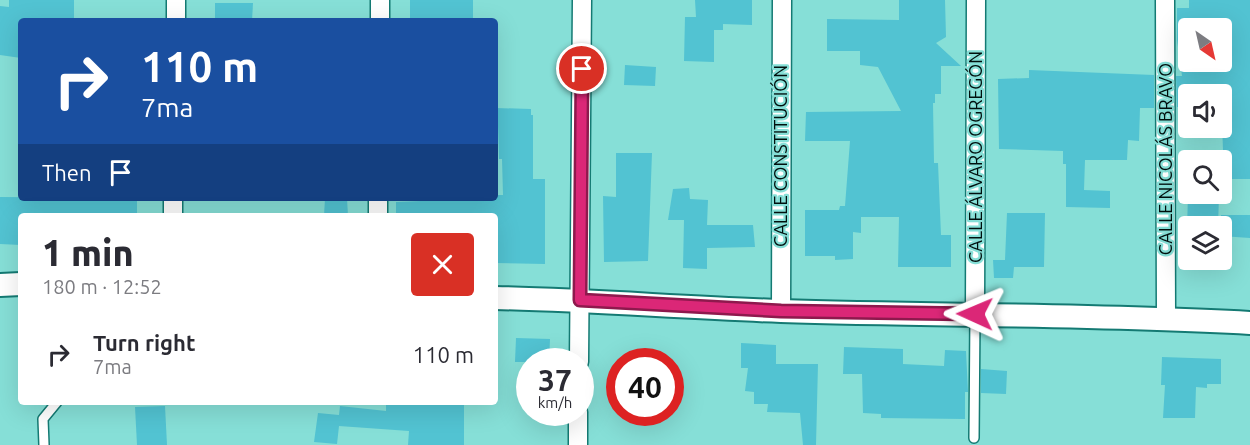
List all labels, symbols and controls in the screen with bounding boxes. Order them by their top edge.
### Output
north arrow [1178,18,1232,72]
map controls [1178,18,1232,270]
icon: right [42,42,120,120]
text: 110 m [141,43,258,90]
pin [556,43,607,94]
street label: CALLE ÁLVARO OGREGÓN [964,51,985,263]
icon: arrive [565,52,598,85]
street label: CALLE NICOLÁS BRAVO [1154,63,1175,255]
street label: CALLE CONSTITUCIÓN [769,65,790,247]
button: sound [1178,84,1232,138]
text: 7ma [141,92,193,122]
button: search [1178,150,1232,204]
icon: arrive [104,156,137,189]
text: Then [42,160,92,185]
button: layers [1178,216,1232,270]
text: 1 min [42,232,134,273]
button: close [411,233,474,296]
text: 180 m · 12:52 [42,275,162,298]
position arrow [943,282,1007,346]
text: Turn right [93,330,195,355]
icon: right [42,338,75,371]
text: 110 m [413,342,474,367]
speed limit sign: 40 [606,348,684,426]
text: 7ma [93,355,132,378]
text: 37 [538,363,572,397]
text: km/h [538,394,572,411]

